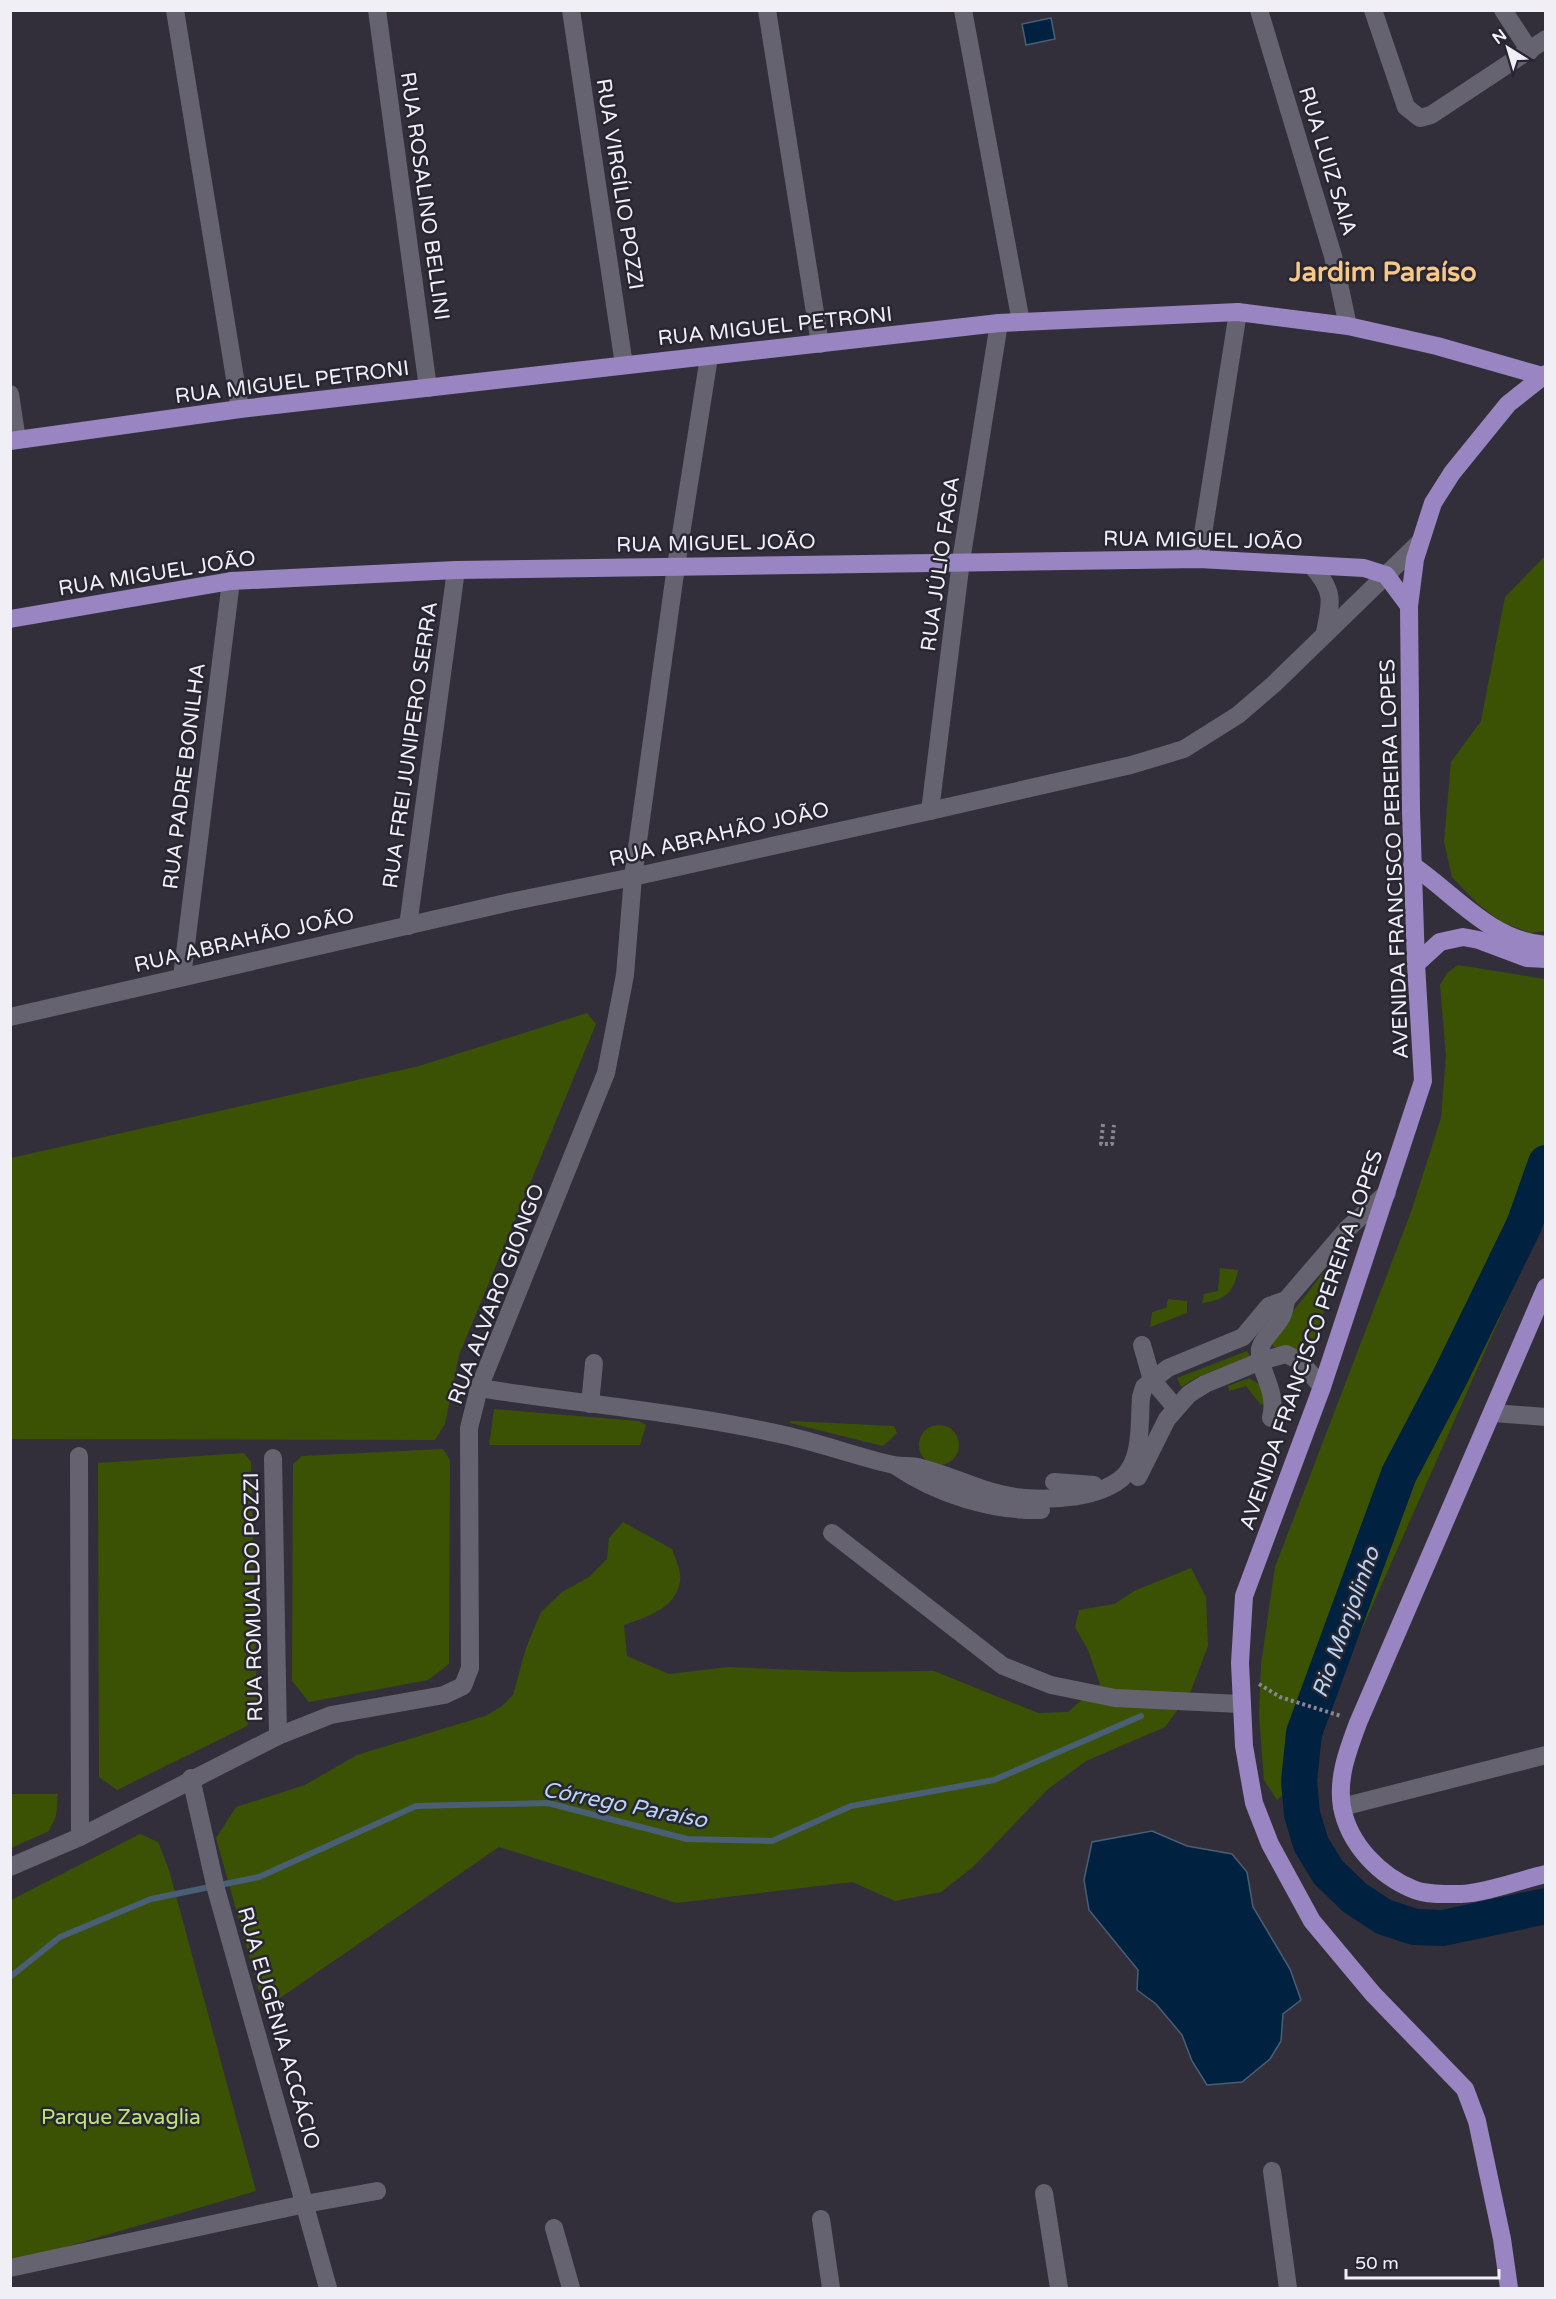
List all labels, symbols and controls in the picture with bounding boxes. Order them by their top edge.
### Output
north arrow [1478,18,1538,78]
text: N [1488,25,1511,49]
street label: RUA ROSALINO BELLINI [395,70,454,322]
street label: RUA VIRGÍLIO POZZI [590,77,649,291]
street label: RUA LUIZ SAIA [1293,84,1362,239]
district label: Jardim Paraíso [1288,256,1477,289]
street label: RUA MIGUEL PETRONI [657,302,894,351]
street label: RUA MIGUEL PETRONI [174,356,411,409]
street label: RUA JÚLIO FAGA [916,475,965,653]
street label: RUA MIGUEL JOÃO [1103,526,1303,555]
street label: RUA MIGUEL JOÃO [616,529,816,558]
street label: RUA MIGUEL JOÃO [57,546,258,601]
street label: RUA FREI JUNIPERO SERRA [378,600,443,890]
street label: AVENIDA FRANCISCO PEREIRA LOPES [1375,659,1414,1059]
street label: RUA PADRE BONILHA [158,661,211,891]
street label: RUA ABRAHÃO JOÃO [607,797,832,872]
street label: RUA ABRAHÃO JOÃO [132,903,357,978]
street label: AVENIDA FRANCISCO PEREIRA LOPES [1235,1147,1388,1533]
street label: RUA ALVARO GIONGO [443,1181,550,1408]
street label: RUA ROMUALDO POZZI [239,1472,268,1722]
water label: Rio Monjolinho [1307,1542,1386,1701]
water label: Córrego Paraíso [540,1776,711,1834]
street label: RUA EUGÊNIA ACCÁCIO [232,1904,325,2152]
park label: Parque Zavaglia [41,2105,201,2130]
scale bar [1346,2242,1499,2280]
text: 50 m [1355,2252,1399,2274]

